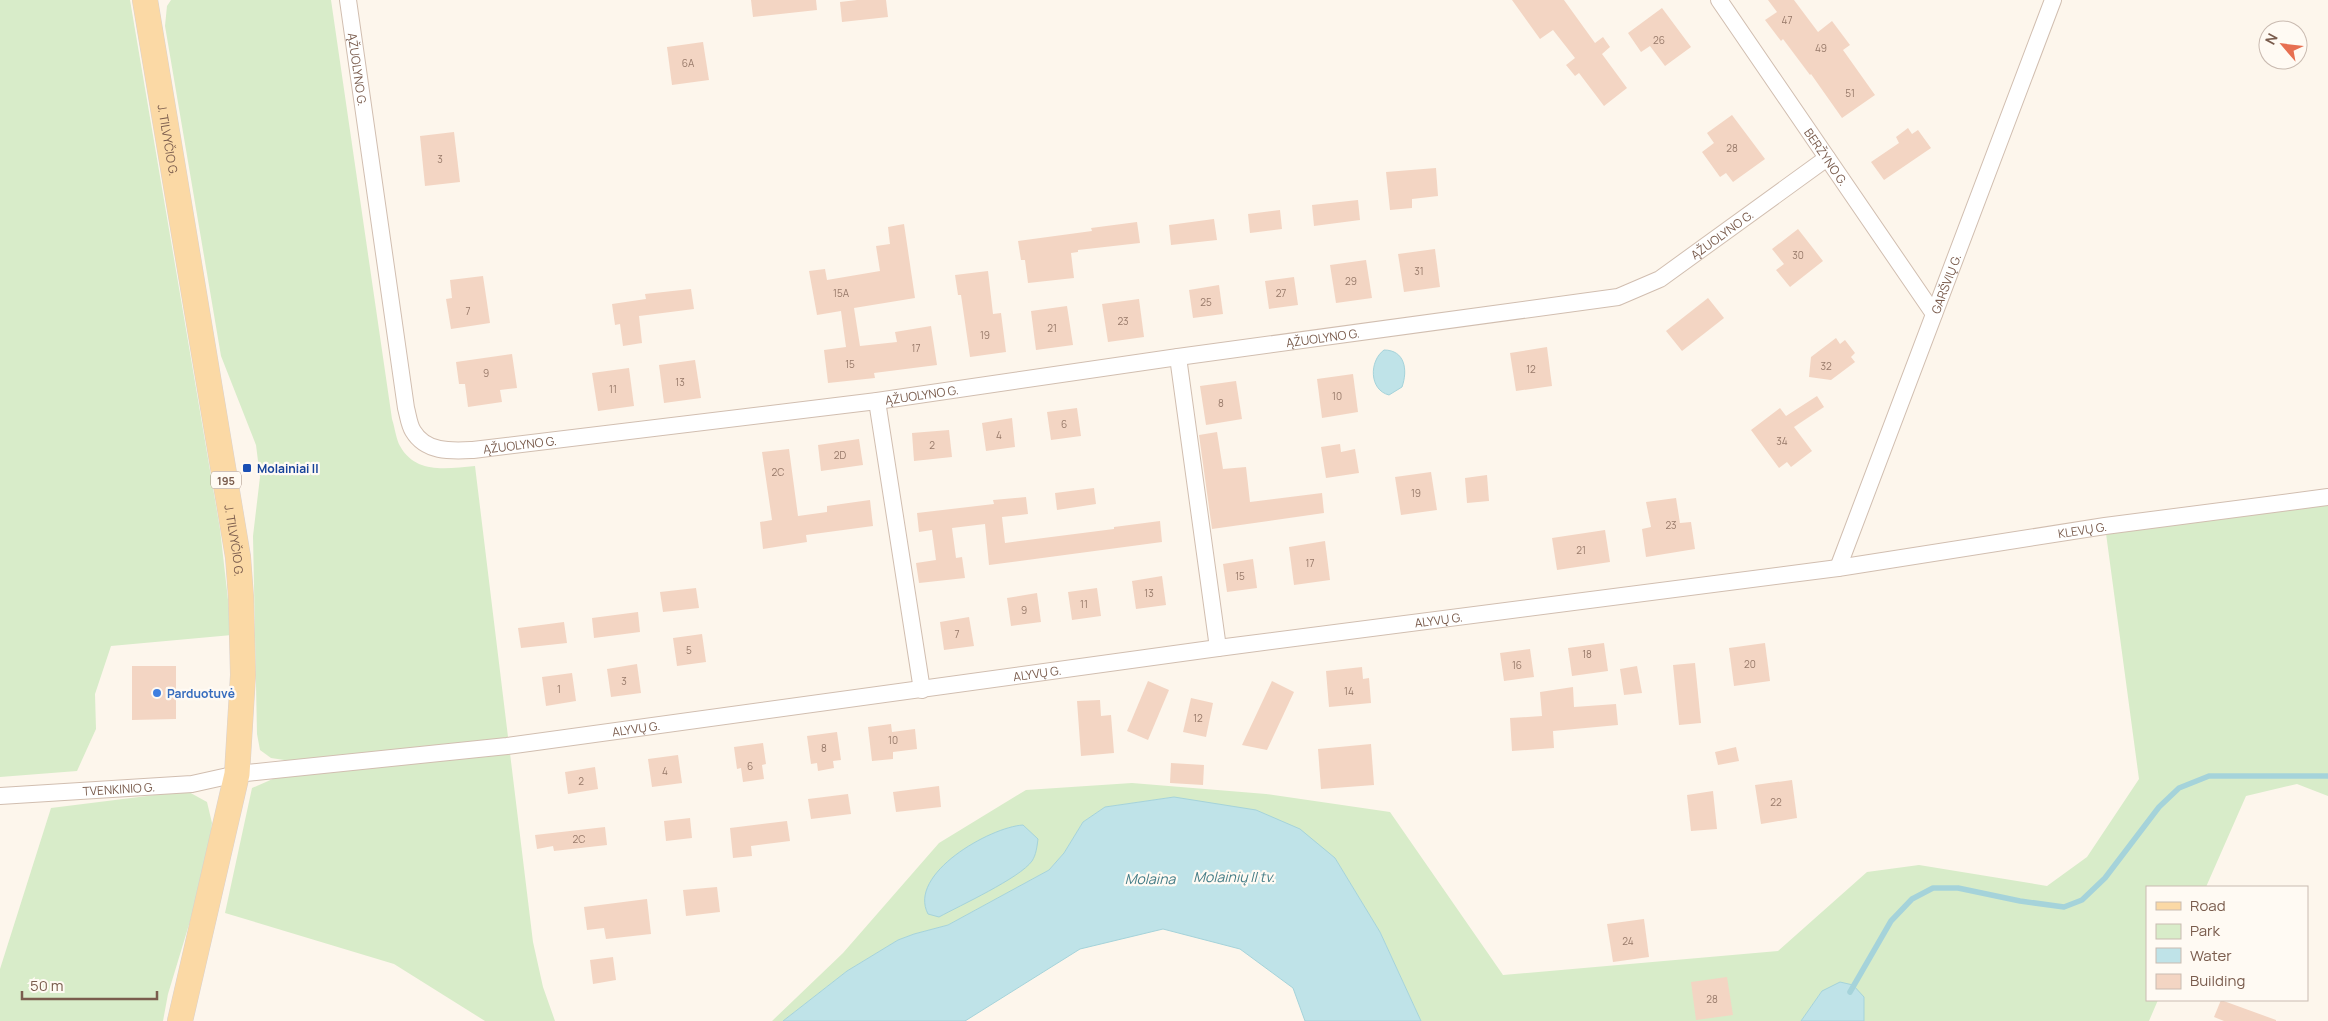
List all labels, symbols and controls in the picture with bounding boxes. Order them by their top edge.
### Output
house number: 47 [1782,13,1792,27]
north arrow [2258,20,2308,70]
text: N [2260,30,2282,48]
street label: ĄŽUOLYNO G. [344,31,371,107]
house number: 26 [1653,33,1665,47]
house number: 49 [1815,41,1827,55]
house number: 6A [682,56,695,70]
house number: 51 [1845,86,1855,100]
street label: J. TILVYČIO G. [154,103,183,177]
street label: BERŽYNO G. [1801,125,1852,189]
house number: 28 [1726,141,1738,155]
house number: 3 [437,152,443,166]
street label: ĄŽUOLYNO G. [1687,206,1757,263]
house number: 30 [1792,248,1804,262]
street label: GARŠVIŲ G. [1927,251,1965,316]
house number: 31 [1414,264,1424,278]
house number: 29 [1345,274,1357,288]
house number: 15A [833,286,850,300]
house number: 27 [1276,286,1286,300]
house number: 25 [1200,295,1212,309]
house number: 7 [465,304,471,318]
house number: 23 [1117,314,1129,328]
house number: 21 [1047,321,1057,335]
street label: ĄŽUOLYNO G. [1285,324,1360,351]
house number: 19 [980,328,990,342]
house number: 17 [912,341,920,355]
house number: 15 [845,357,855,371]
house number: 32 [1820,359,1832,373]
house number: 12 [1526,362,1536,376]
house number: 9 [483,366,489,380]
house number: 13 [675,375,685,389]
street label: ĄŽUOLYNO G. [884,381,960,408]
house number: 11 [609,382,617,396]
house number: 10 [1332,389,1342,403]
house number: 8 [1218,396,1224,410]
house number: 6 [1061,417,1067,431]
house number: 4 [996,428,1002,442]
street label: ĄŽUOLYNO G. [482,431,558,457]
house number: 34 [1776,434,1788,448]
house number: 2 [929,438,935,452]
house number: 2D [834,448,846,462]
place label: Molainiai II [257,460,319,477]
marker: Molainiai II [241,462,253,474]
house number: 2C [772,465,784,479]
road number: 195 [211,472,241,488]
house number: 19 [1411,486,1421,500]
street label: J. TILVYČIO G. [221,503,248,577]
street label: KLEVŲ G. [2057,517,2108,542]
house number: 23 [1665,518,1677,532]
house number: 21 [1576,543,1586,557]
house number: 17 [1306,556,1314,570]
house number: 15 [1235,569,1245,583]
house number: 13 [1144,586,1154,600]
house number: 11 [1080,597,1088,611]
house number: 9 [1021,603,1027,617]
street label: ALYVŲ G. [1414,608,1464,631]
house number: 7 [954,627,960,641]
house number: 5 [686,643,692,657]
house number: 18 [1582,647,1592,661]
house number: 20 [1744,657,1756,671]
house number: 16 [1512,658,1522,672]
street label: ALYVŲ G. [1012,661,1062,685]
house number: 3 [621,674,627,688]
house number: 1 [557,682,561,696]
house number: 14 [1344,684,1354,698]
place label: Parduotuvė [167,685,235,702]
marker: Parduotuvė [151,687,163,699]
house number: 12 [1193,711,1203,725]
street label: ALYVŲ G. [611,717,661,740]
house number: 10 [888,733,898,747]
house number: 8 [821,741,827,755]
house number: 6 [747,759,753,773]
house number: 4 [662,764,668,778]
house number: 2 [578,774,584,788]
street label: TVENKINIO G. [82,778,155,799]
house number: 22 [1770,795,1782,809]
house number: 2C [573,832,585,846]
water label: Molainių II tv. [1193,867,1275,886]
water label: Molaina [1125,869,1176,888]
legend [2146,886,2308,1001]
text: Road [2190,895,2226,916]
text: Park [2190,920,2220,941]
house number: 24 [1622,934,1634,948]
text: Water [2190,945,2232,966]
scale bar [22,968,158,1000]
text: Building [2190,970,2245,991]
text: 50 m [30,975,64,996]
house number: 28 [1706,992,1718,1006]

